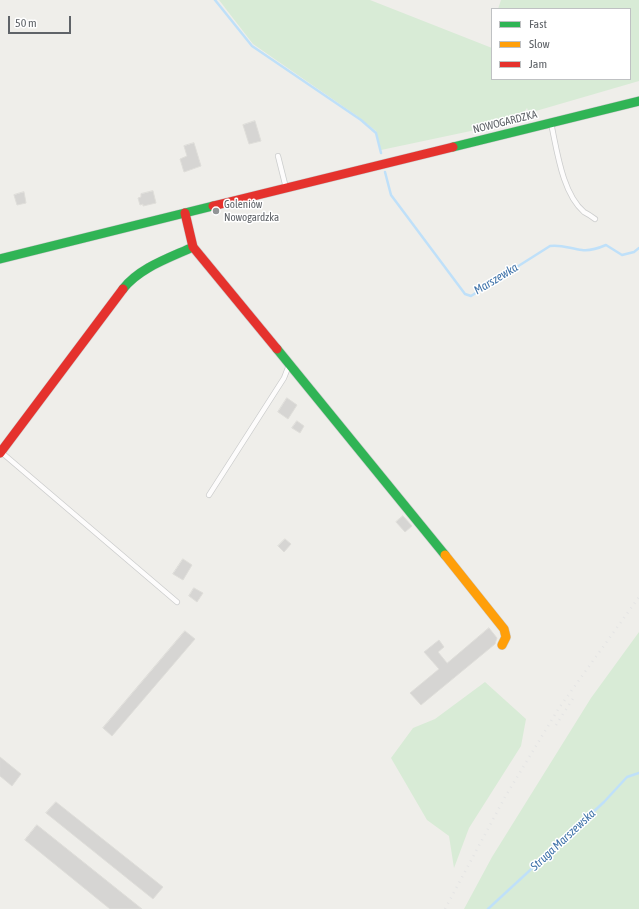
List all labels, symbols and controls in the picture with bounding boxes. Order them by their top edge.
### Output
scale bar [10,8,73,34]
legend [491,8,631,80]
text: 50 m [15,16,37,30]
text: Fast [529,17,547,31]
text: Slow [529,37,550,51]
text: Jam [529,57,547,71]
street label: NOWOGARDZKA [472,108,538,136]
place label: Goleniów Nowogardzka [224,198,279,224]
marker: Goleniów Nowogardzka [211,206,221,216]
water label: Marszewka [471,260,521,298]
water label: Struga Marszewska [528,806,598,874]

